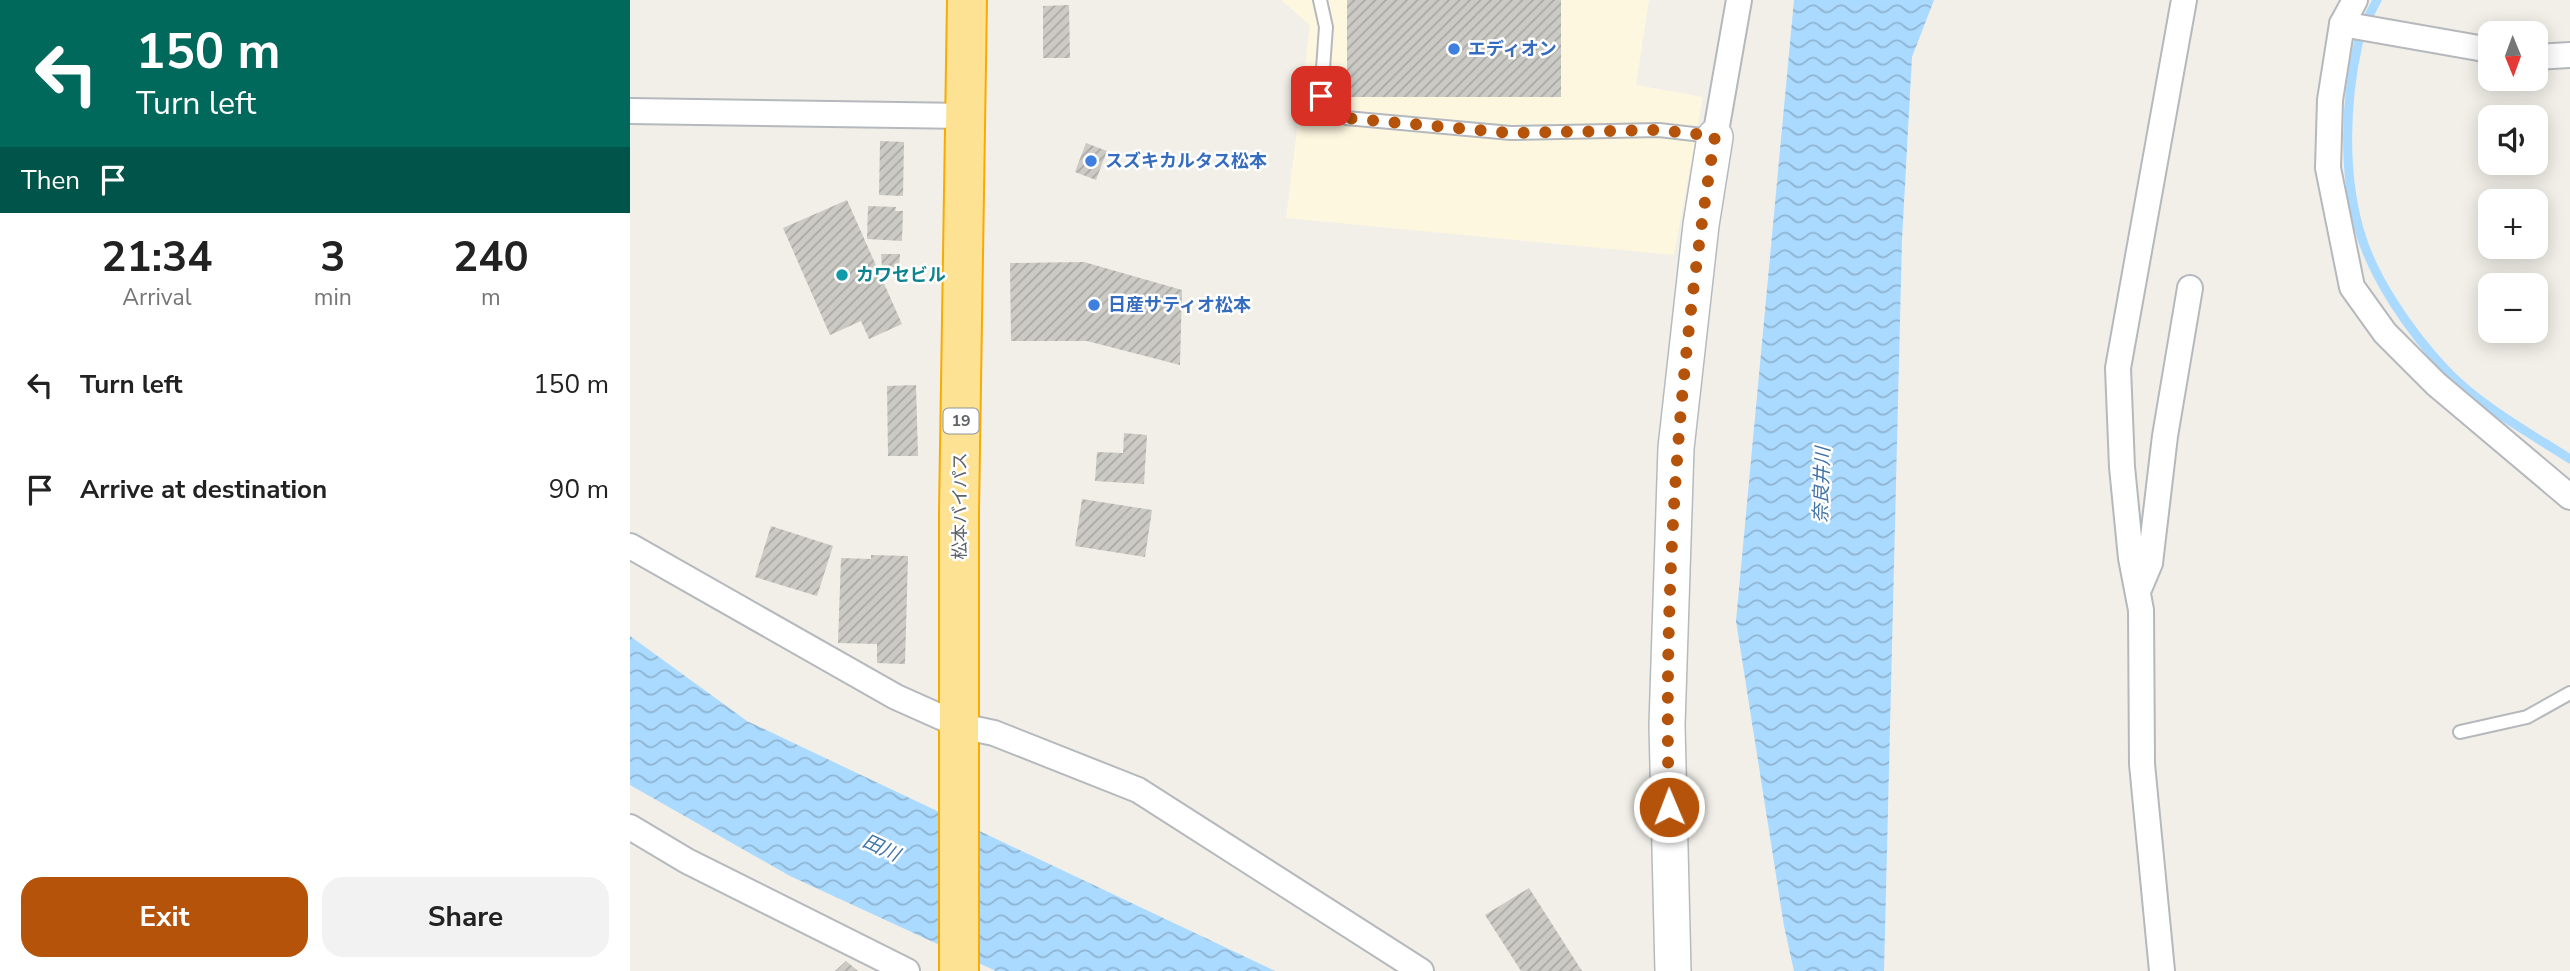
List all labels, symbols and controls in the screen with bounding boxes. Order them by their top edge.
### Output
text: 150 m [136,18,280,85]
north arrow [2478,21,2548,91]
map controls [2478,21,2548,343]
icon: left [21,28,112,119]
place label: エディオン [1468,37,1557,61]
marker: エディオン [1446,41,1462,57]
pin [1291,66,1351,126]
icon: arrive [1302,77,1340,115]
text: Turn left [136,82,256,125]
button: sound [2478,105,2548,175]
place label: スズキカルタス松本 [1105,149,1267,173]
marker: スズキカルタス松本 [1083,153,1099,169]
icon: arrive [94,161,132,199]
text: Then [21,163,80,198]
button: + [2478,189,2548,259]
text: 21:34 [101,229,212,286]
text: 3 [320,229,345,286]
text: 240 [453,229,529,286]
place label: カワセビル [856,263,946,287]
marker: カワセビル [834,267,850,283]
button: − [2478,273,2548,343]
text: Arrival [122,282,191,313]
text: min [314,282,352,313]
text: m [481,282,501,313]
place label: 日産サティオ松本 [1108,293,1251,317]
marker: 日産サティオ松本 [1086,297,1102,313]
icon: left [21,366,59,404]
text: Turn left [80,367,183,402]
text: 150 m [533,367,609,402]
road number: 19 [944,408,978,434]
water label: 奈良井川 [1808,445,1836,523]
street label: 松本バイパス [948,452,972,560]
icon: arrive [21,471,59,509]
text: Arrive at destination [80,472,327,507]
text: 90 m [549,472,609,507]
position arrow [1632,770,1706,844]
water label: 田川 [858,828,906,869]
button: Exit [21,877,308,957]
button: Share [322,877,609,957]

